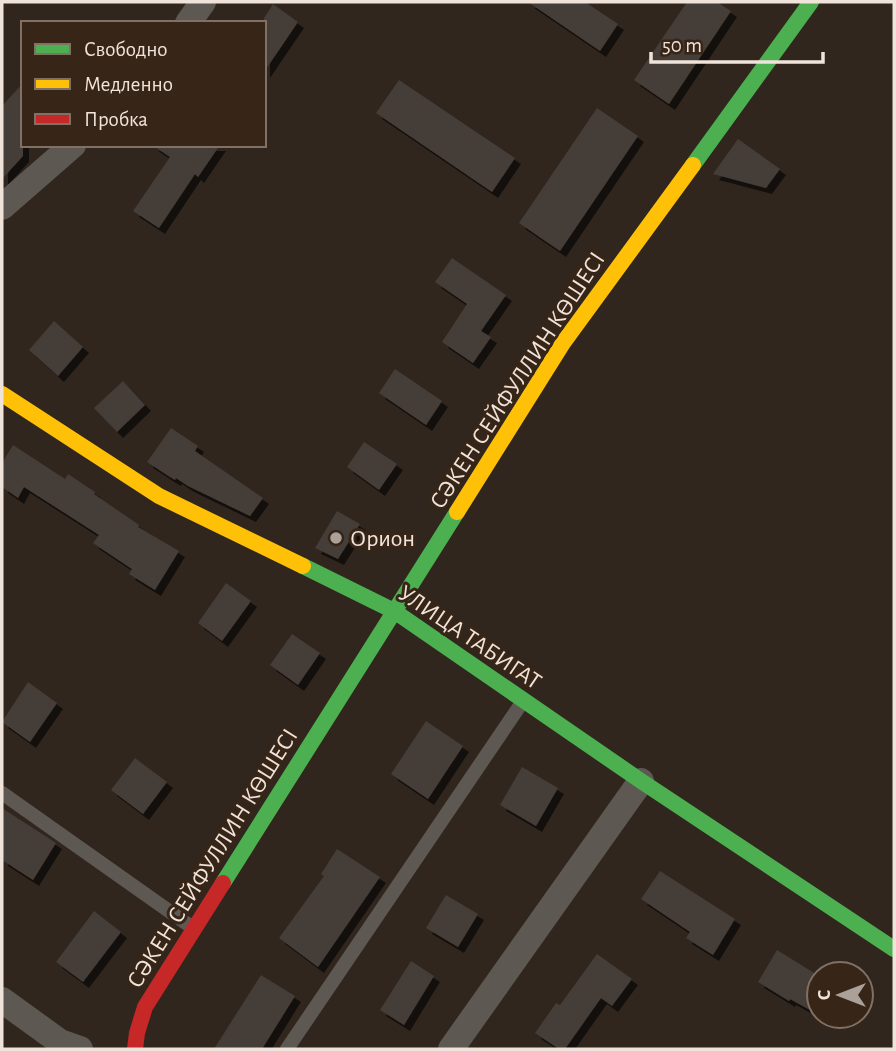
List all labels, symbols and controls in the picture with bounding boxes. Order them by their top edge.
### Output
legend [21,21,266,147]
scale bar [651,21,822,65]
text: 50 m [662,35,702,56]
text: Свободно [84,39,168,60]
text: Медленно [84,74,173,95]
text: Пробка [84,109,148,130]
street label: СӘКЕН СЕЙФУЛЛИН КӨШЕСІ [426,248,610,513]
place label: Орион [350,527,415,551]
marker: Орион [328,530,344,546]
street label: УЛИЦА ТАБИГАТ [394,581,546,695]
street label: СӘКЕН СЕЙФУЛЛИН КӨШЕСІ [123,725,303,992]
north arrow [805,960,875,1030]
text: С [815,990,834,1000]

